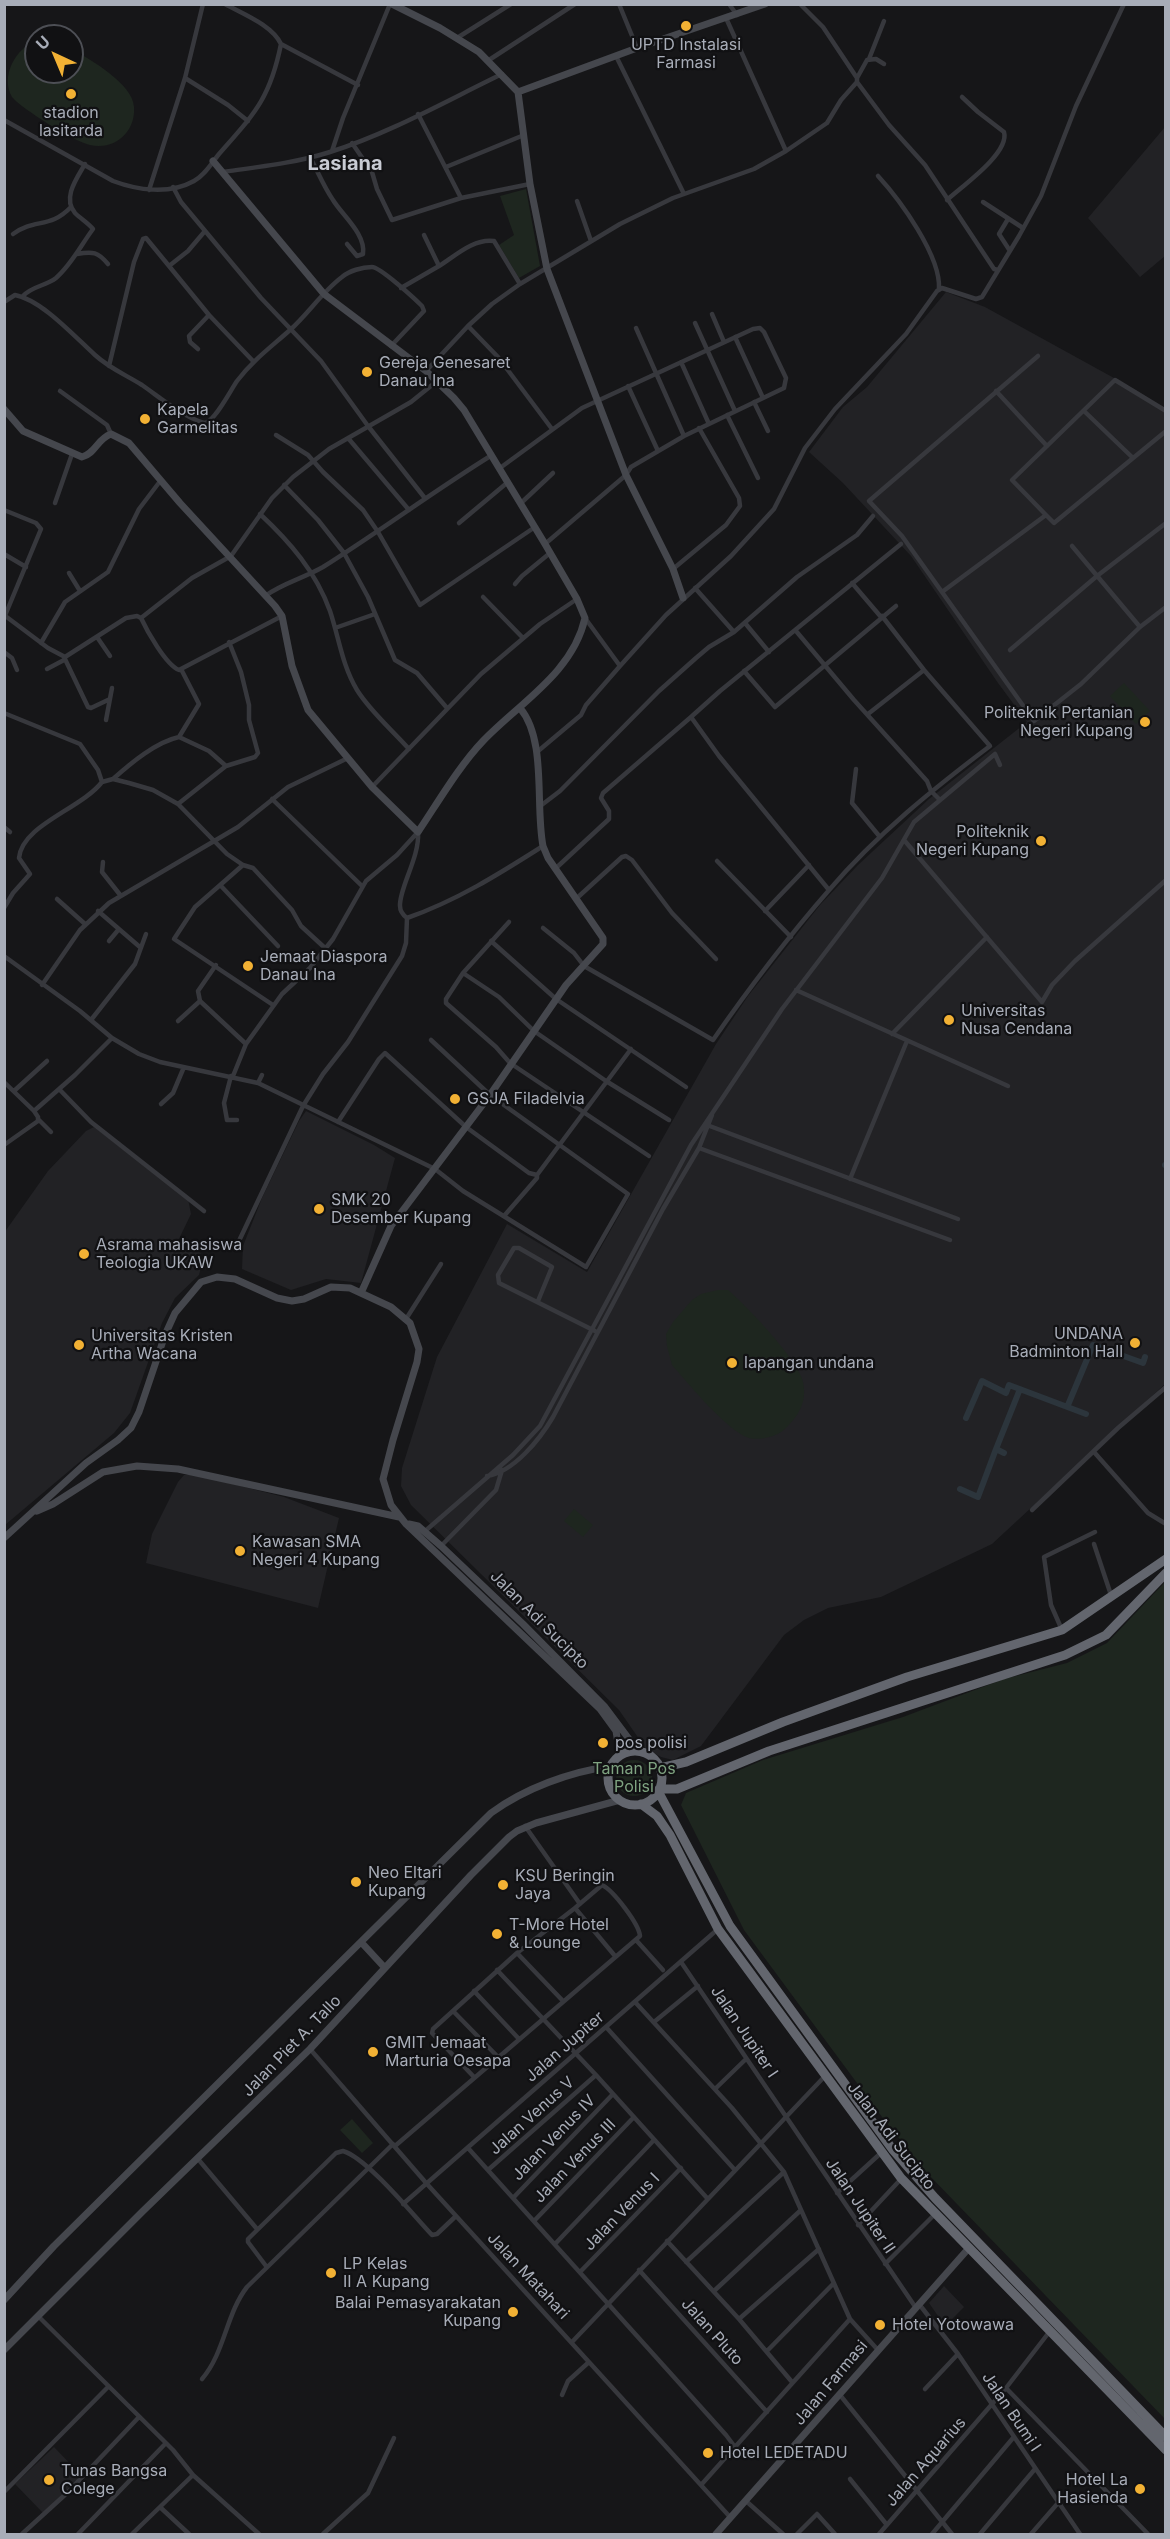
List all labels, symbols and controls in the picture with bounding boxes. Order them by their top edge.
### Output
marker: UPTD Instalasi Farmasi [679,19,693,33]
north arrow [24,24,84,84]
text: U [32,31,54,54]
place label: UPTD Instalasi Farmasi [631,35,741,73]
marker: stadion lasitarda [64,87,78,101]
place label: stadion lasitarda [39,103,103,141]
district label: Lasiana [307,152,383,176]
place label: Gereja Genesaret Danau Ina [379,353,511,391]
marker: Gereja Genesaret Danau Ina [360,365,374,379]
place label: Kapela Garmelitas [157,400,238,438]
marker: Kapela Garmelitas [138,412,152,426]
place label: Politeknik Pertanian Negeri Kupang [984,703,1133,741]
marker: Politeknik Pertanian Negeri Kupang [1138,715,1152,729]
place label: Politeknik Negeri Kupang [916,822,1029,860]
marker: Politeknik Negeri Kupang [1034,834,1048,848]
place label: Jemaat Diaspora Danau Ina [260,947,387,985]
marker: Jemaat Diaspora Danau Ina [241,959,255,973]
place label: Universitas Nusa Cendana [961,1001,1072,1039]
marker: Universitas Nusa Cendana [942,1013,956,1027]
place label: GSJA Filadelvia [467,1089,585,1109]
marker: GSJA Filadelvia [448,1092,462,1106]
place label: SMK 20 Desember Kupang [331,1190,471,1228]
marker: SMK 20 Desember Kupang [312,1202,326,1216]
place label: Asrama mahasiswa Teologia UKAW [96,1235,242,1273]
marker: Asrama mahasiswa Teologia UKAW [77,1247,91,1261]
place label: UNDANA Badminton Hall [1009,1324,1123,1362]
place label: Universitas Kristen Artha Wacana [91,1326,233,1364]
marker: UNDANA Badminton Hall [1128,1336,1142,1350]
marker: Universitas Kristen Artha Wacana [72,1338,86,1352]
place label: lapangan undana [744,1353,874,1373]
marker: lapangan undana [725,1356,739,1370]
place label: Kawasan SMA Negeri 4 Kupang [252,1532,380,1570]
marker: Kawasan SMA Negeri 4 Kupang [233,1544,247,1558]
street label: Jalan Adi Sucipto [486,1567,592,1673]
place label: pos polisi [615,1733,687,1753]
marker: pos polisi [596,1736,610,1750]
park label: Taman Pos Polisi [592,1759,676,1797]
place label: Neo Eltari Kupang [368,1863,442,1901]
place label: KSU Beringin Jaya [515,1866,615,1904]
marker: Neo Eltari Kupang [349,1875,363,1889]
marker: KSU Beringin Jaya [496,1878,510,1892]
place label: T-More Hotel & Lounge [509,1915,609,1953]
marker: T-More Hotel & Lounge [490,1927,504,1941]
street label: Jalan Jupiter I [706,1983,782,2081]
street label: Jalan Piet A. Tallo [239,1991,345,2101]
street label: Jalan Jupiter [522,2008,608,2086]
place label: GMIT Jemaat Marturia Oesapa [385,2033,511,2071]
marker: GMIT Jemaat Marturia Oesapa [366,2045,380,2059]
street label: Jalan Venus V [486,2073,578,2159]
street label: Jalan Adi Sucipto [843,2078,939,2194]
street label: Jalan Venus IV [508,2091,600,2185]
street label: Jalan Venus III [530,2115,620,2207]
street label: Jalan Jupiter II [821,2155,899,2257]
street label: Jalan Venus I [580,2169,664,2255]
street label: Jalan Matahari [483,2229,573,2323]
place label: LP Kelas II A Kupang [343,2254,430,2292]
marker: LP Kelas II A Kupang [324,2266,338,2280]
place label: Balai Pemasyarakatan Kupang [335,2293,501,2331]
street label: Jalan Pluto [677,2295,747,2369]
marker: Balai Pemasyarakatan Kupang [506,2305,520,2319]
place label: Hotel Yotowawa [892,2315,1014,2335]
marker: Hotel Yotowawa [873,2318,887,2332]
street label: Jalan Farmasi [790,2337,872,2429]
street label: Jalan Bumi I [977,2369,1045,2455]
street label: Jalan Aquarius [882,2413,970,2511]
place label: Hotel LEDETADU [720,2443,848,2463]
marker: Hotel LEDETADU [701,2446,715,2460]
place label: Tunas Bangsa Colege [61,2461,167,2499]
place label: Hotel La Hasienda [1057,2470,1128,2508]
marker: Tunas Bangsa Colege [42,2473,56,2487]
marker: Hotel La Hasienda [1133,2482,1147,2496]

